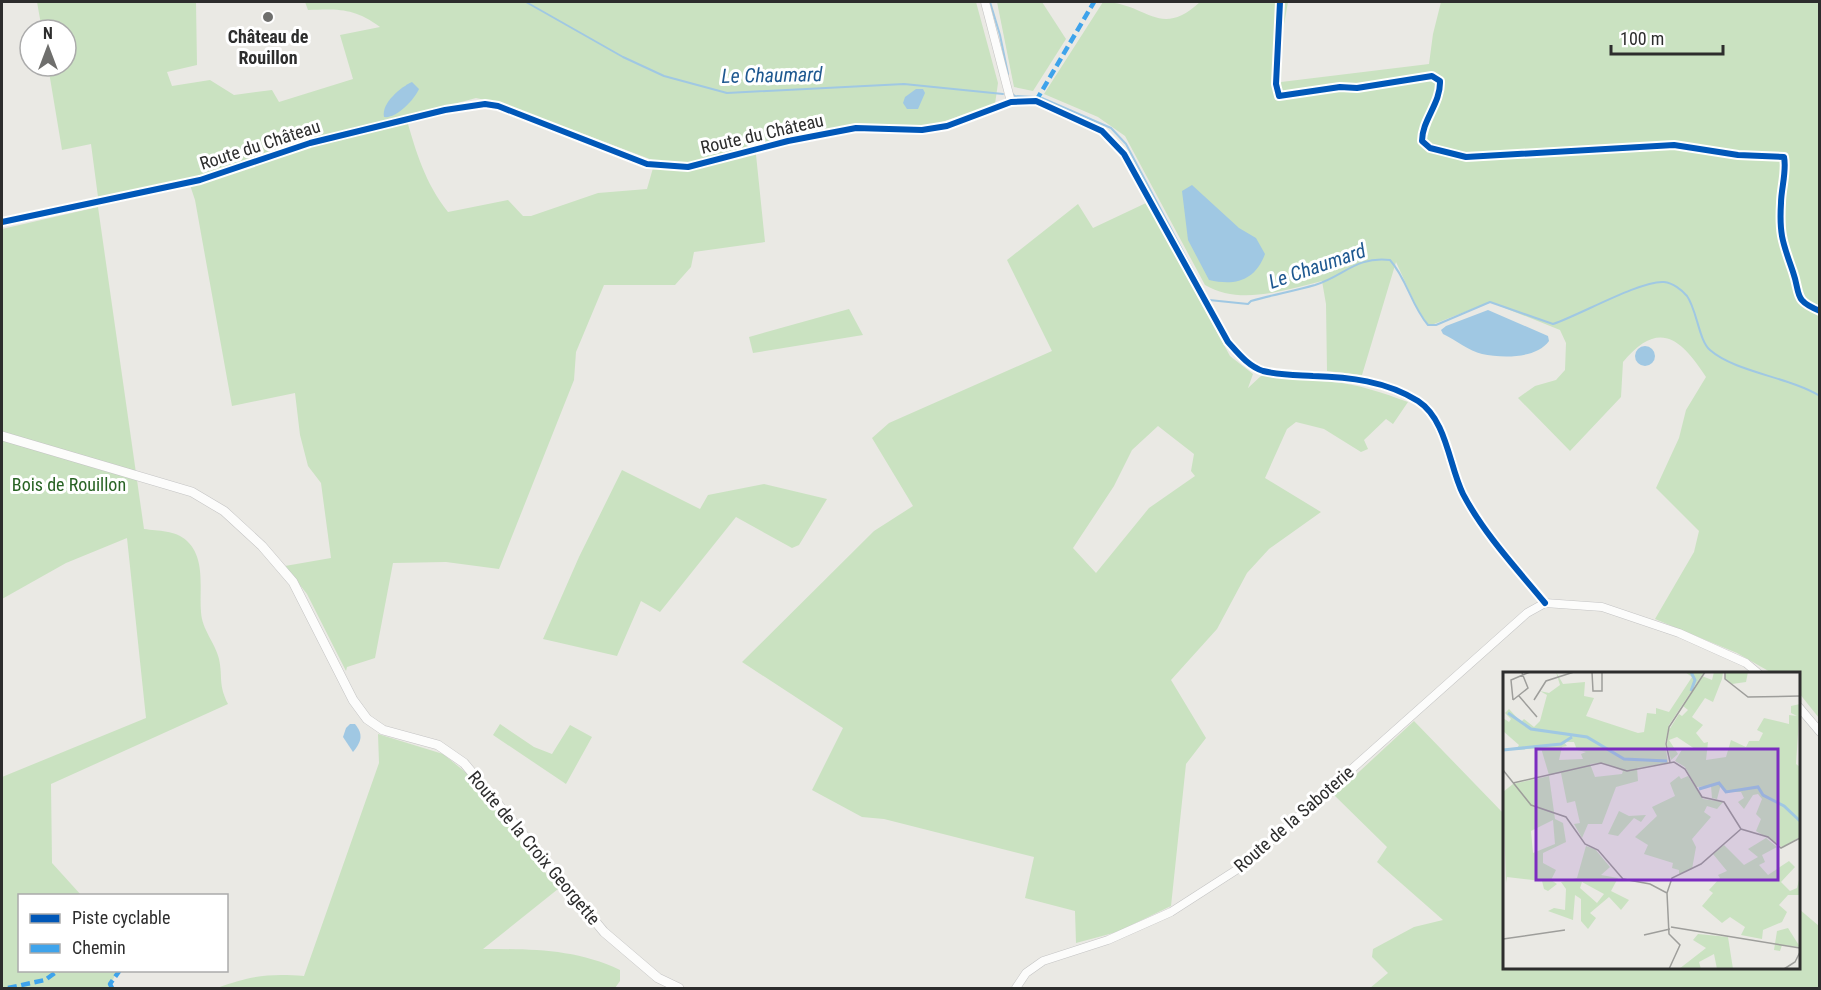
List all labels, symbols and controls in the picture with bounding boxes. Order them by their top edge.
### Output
marker: Château de Rouillon [261,10,275,24]
north arrow [18,18,78,78]
scale bar [1611,18,1724,56]
text: N [43,24,53,43]
place label: Château de Rouillon [228,26,309,68]
text: 100 m [1620,28,1664,49]
water label: Le Chaumard [721,62,823,88]
street label: Route du Château [698,109,825,158]
street label: Route du Château [197,115,323,174]
water label: Le Chaumard [1265,238,1369,294]
park label: Bois de Rouillon [12,474,126,495]
inset map [1503,672,1800,969]
street label: Route de la Saboterie [1230,761,1358,876]
street label: Route de la Croix Georgette [464,767,605,929]
legend [18,894,228,972]
text: Piste cyclable [72,907,170,928]
text: Chemin [72,937,126,958]

